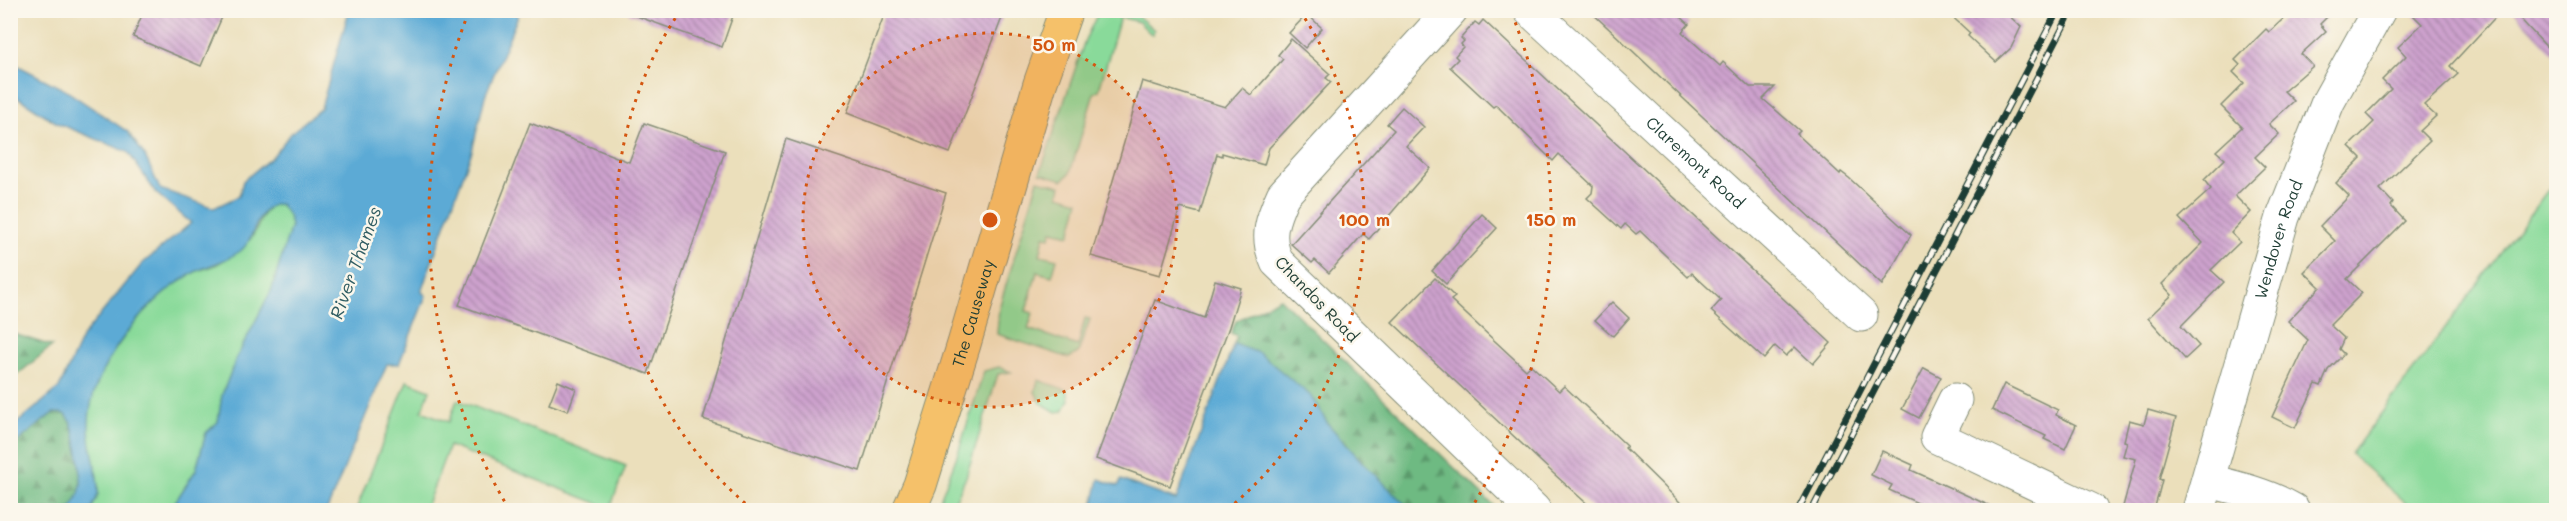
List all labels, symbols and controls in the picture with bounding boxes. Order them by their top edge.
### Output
text: 50 m [1033,32,1075,56]
street label: Claremont Road [1642,111,1749,213]
street label: Wendover Road [2249,177,2307,301]
water label: River Thames [324,203,387,322]
text: 100 m [1338,207,1390,231]
text: 150 m [1526,207,1576,231]
centre of rings [980,210,1000,230]
street label: Chandos Road [1271,251,1364,346]
street label: The Causeway [946,257,998,370]

